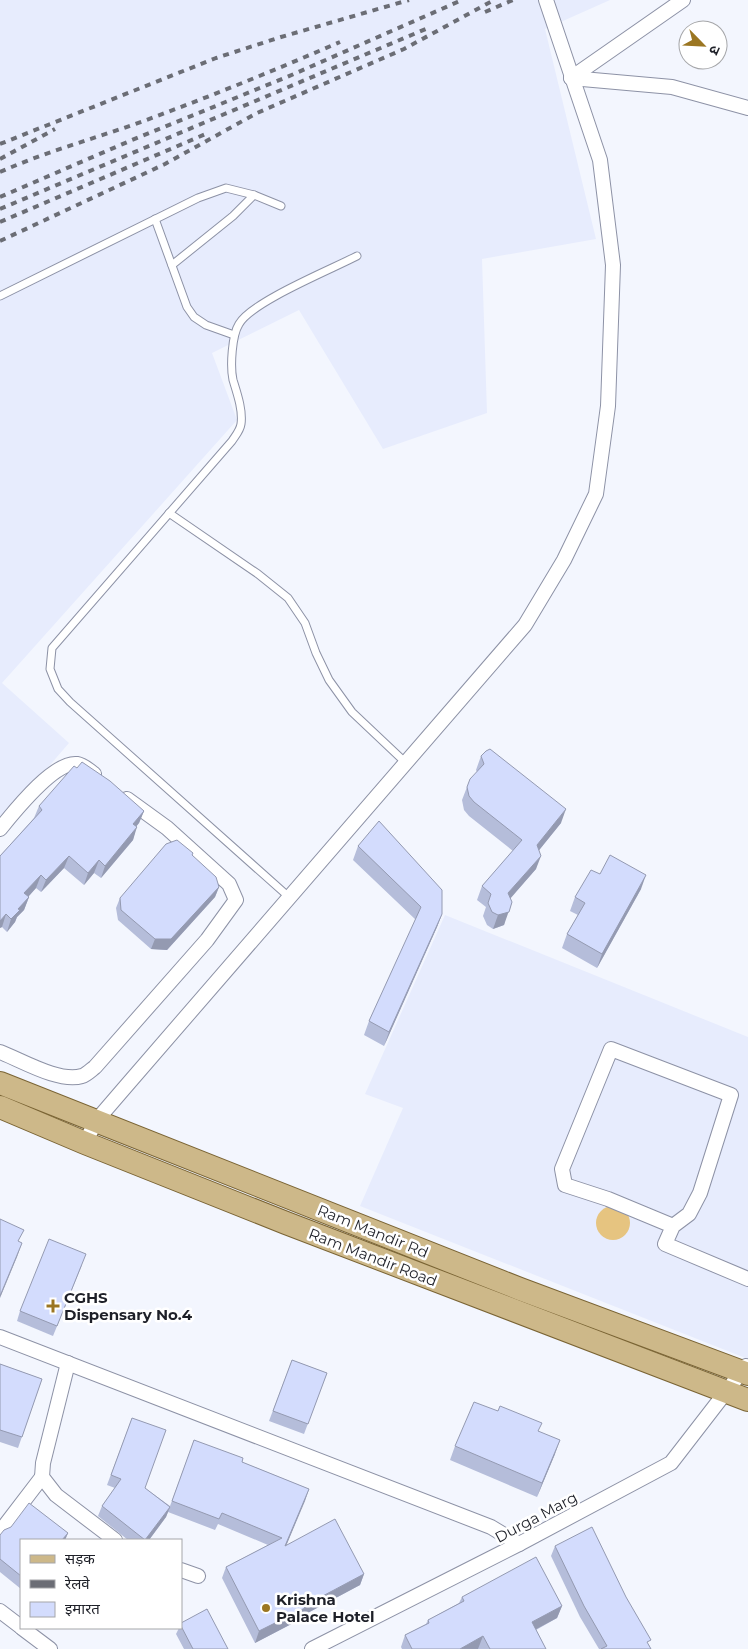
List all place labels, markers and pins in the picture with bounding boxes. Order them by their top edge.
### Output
place label: CGHS Dispensary No.4 [64,1288,193,1324]
marker: CGHS Dispensary No.4 [46,1299,60,1313]
place label: Krishna Palace Hotel [276,1590,375,1626]
marker: Krishna Palace Hotel [260,1602,272,1614]

